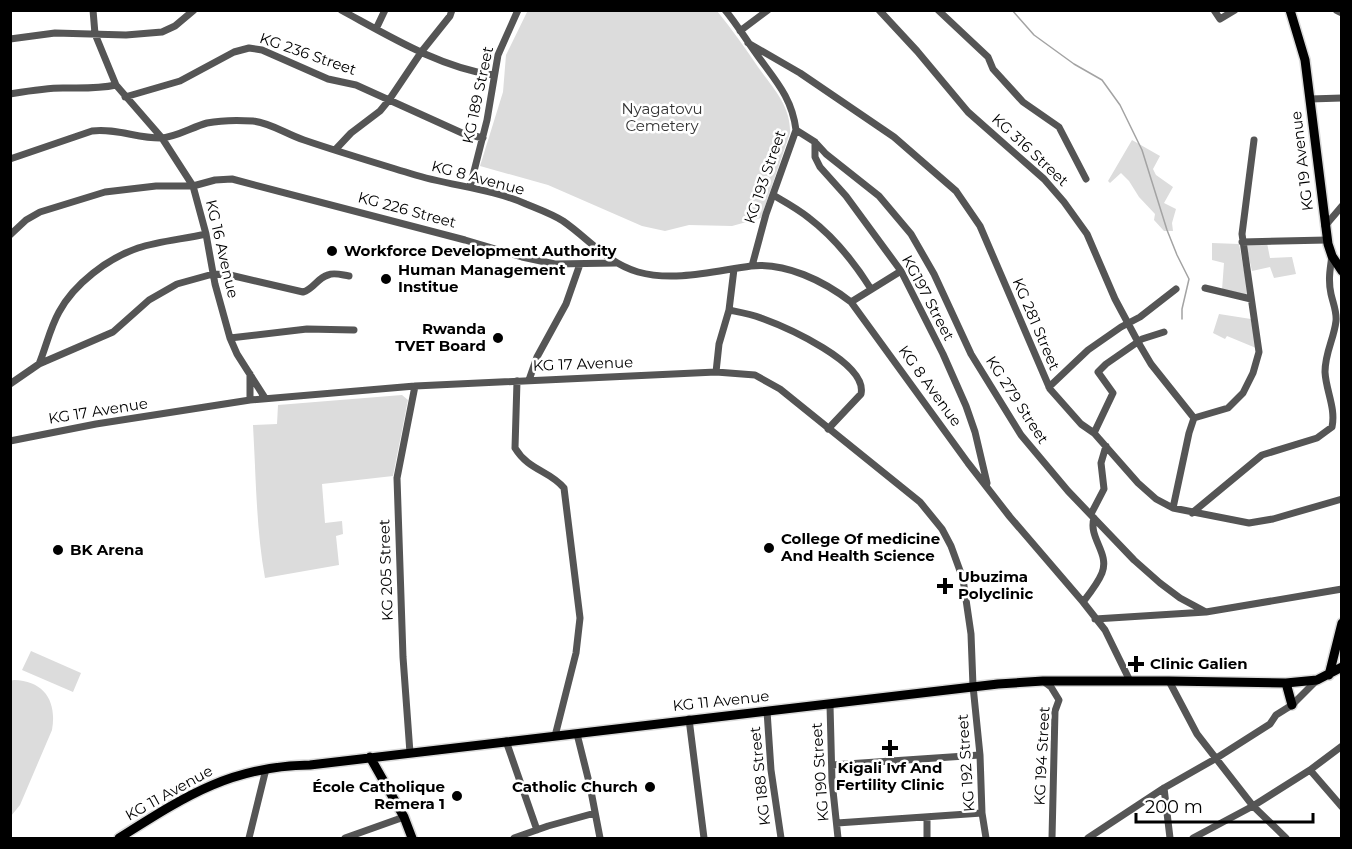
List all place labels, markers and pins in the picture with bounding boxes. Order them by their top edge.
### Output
place label: Workforce Development Authority [344,241,618,260]
marker: Workforce Development Authority [325,244,339,258]
place label: Human Management Institue [398,260,566,296]
marker: Human Management Institue [379,272,393,286]
place label: Rwanda TVET Board [395,319,486,355]
marker: Rwanda TVET Board [491,331,505,345]
place label: College Of medicine And Health Science [780,529,940,565]
place label: BK Arena [70,540,144,559]
marker: College Of medicine And Health Science [762,541,776,555]
marker: BK Arena [51,543,65,557]
place label: Ubuzima Polyclinic [958,567,1034,603]
marker: Ubuzima Polyclinic [936,577,954,595]
place label: Clinic Galien [1150,654,1248,673]
marker: Clinic Galien [1127,655,1145,673]
marker: Kigali Ivf And Fertility Clinic [881,739,899,757]
place label: Kigali Ivf And Fertility Clinic [836,758,944,794]
place label: École Catholique Remera 1 [312,777,445,813]
place label: Catholic Church [512,777,638,796]
marker: Catholic Church [643,780,657,794]
marker: École Catholique Remera 1 [450,789,464,803]

